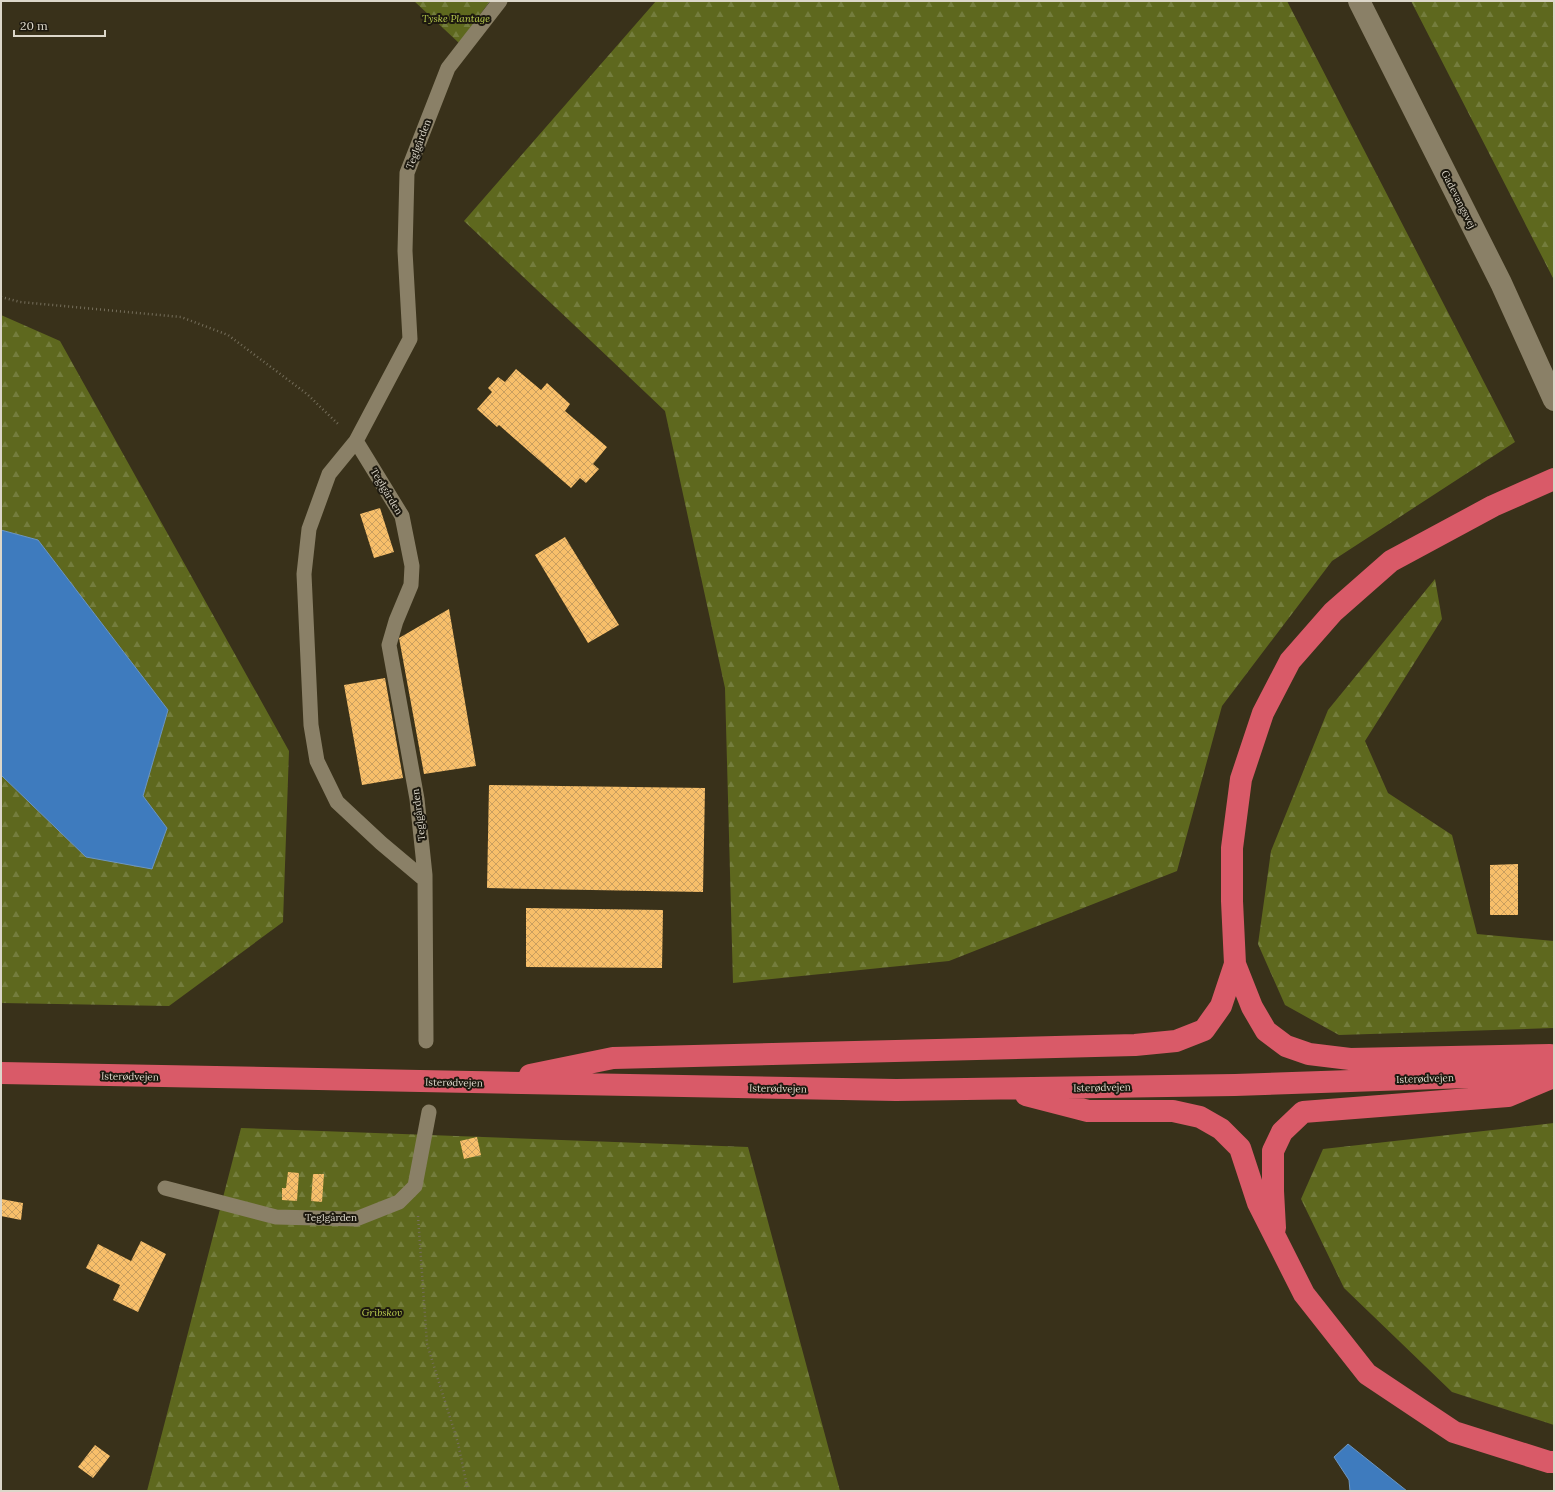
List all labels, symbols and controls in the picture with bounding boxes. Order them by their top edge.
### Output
scale bar [14,12,105,38]
park label: Tyske Plantage [422,12,490,25]
text: 20 m [20,18,48,33]
street label: Teglgården [403,117,434,171]
street label: Gadevangsvej [1438,168,1479,230]
street label: Teglgården [368,466,406,517]
street label: Teglgården [409,788,428,842]
street label: Isterødvejen [101,1069,159,1084]
street label: Isterødvejen [1396,1071,1454,1086]
street label: Isterødvejen [425,1075,483,1090]
street label: Isterødvejen [1073,1080,1131,1095]
street label: Isterødvejen [749,1081,807,1096]
street label: Teglgården [305,1211,357,1224]
park label: Gribskov [362,1306,402,1319]

